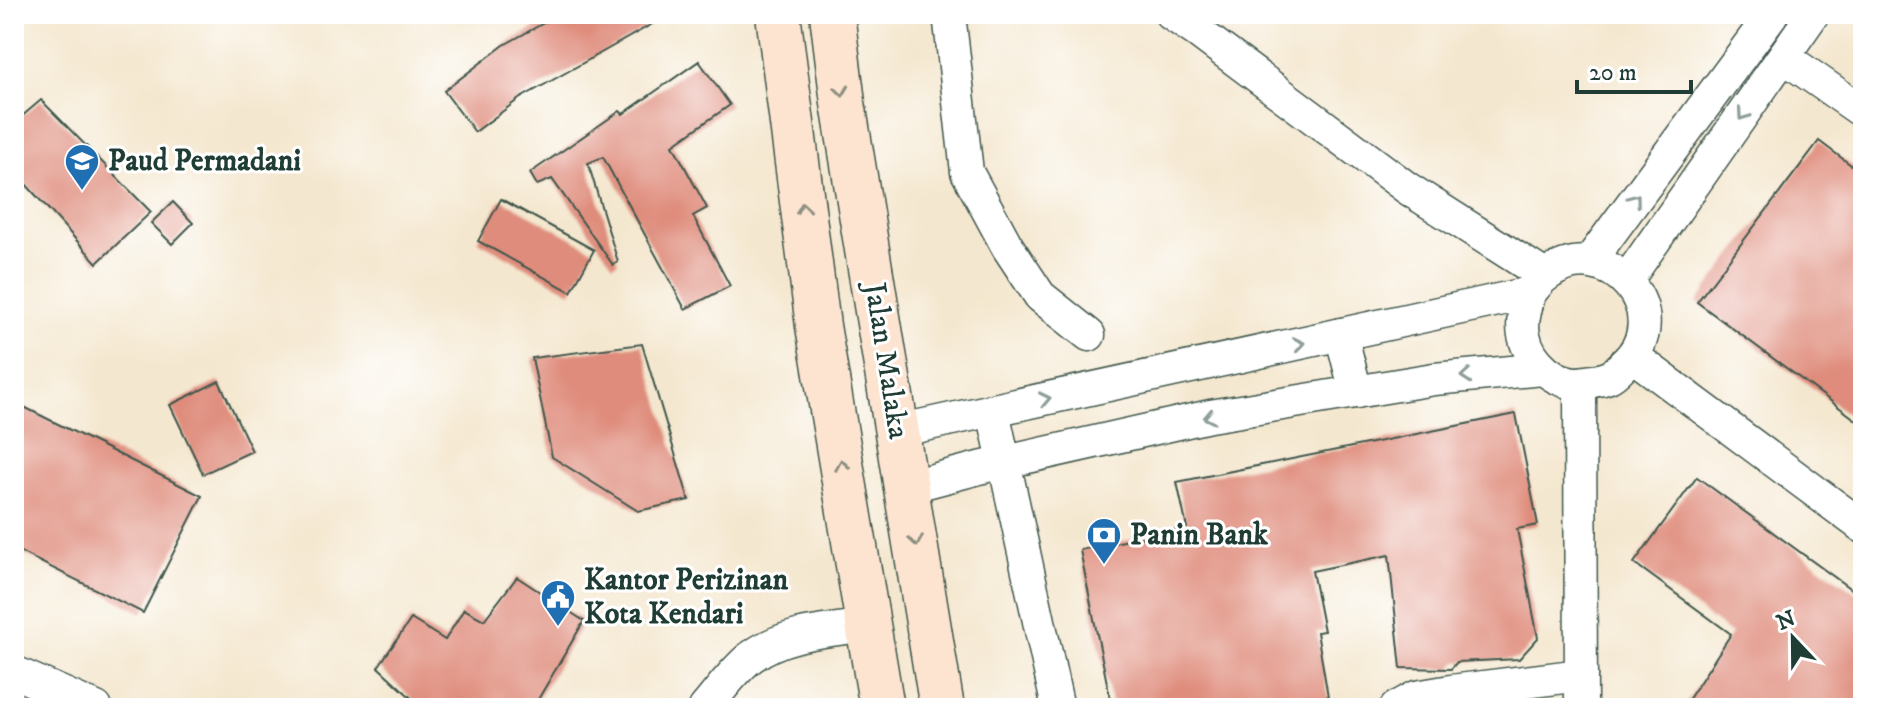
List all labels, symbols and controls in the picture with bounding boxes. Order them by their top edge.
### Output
scale bar [1577,44,1691,94]
text: 20 m [1589,58,1637,88]
one-way arrow [833,85,850,98]
one-way arrow [1738,106,1753,120]
school or university icon: Paud Permadani [63,142,101,192]
place label: Paud Permadani [108,143,301,180]
one-way arrow [1625,194,1640,208]
one-way arrow [794,201,811,214]
street label: Jalan Malaka [855,277,917,442]
one-way arrow [1292,336,1305,353]
one-way arrow [1459,367,1472,384]
one-way arrow [1038,391,1051,408]
one-way arrow [1202,407,1216,424]
one-way arrow [834,459,851,472]
bank icon: Panin Bank [1085,516,1123,566]
place label: Panin Bank [1130,517,1269,554]
one-way arrow [906,535,923,548]
place label: Kantor Perizinan Kota Kendari [584,562,789,633]
public building icon: Kantor Perizinan Kota Kendari [539,578,577,628]
north arrow [1753,598,1833,678]
text: N [1773,605,1800,637]

